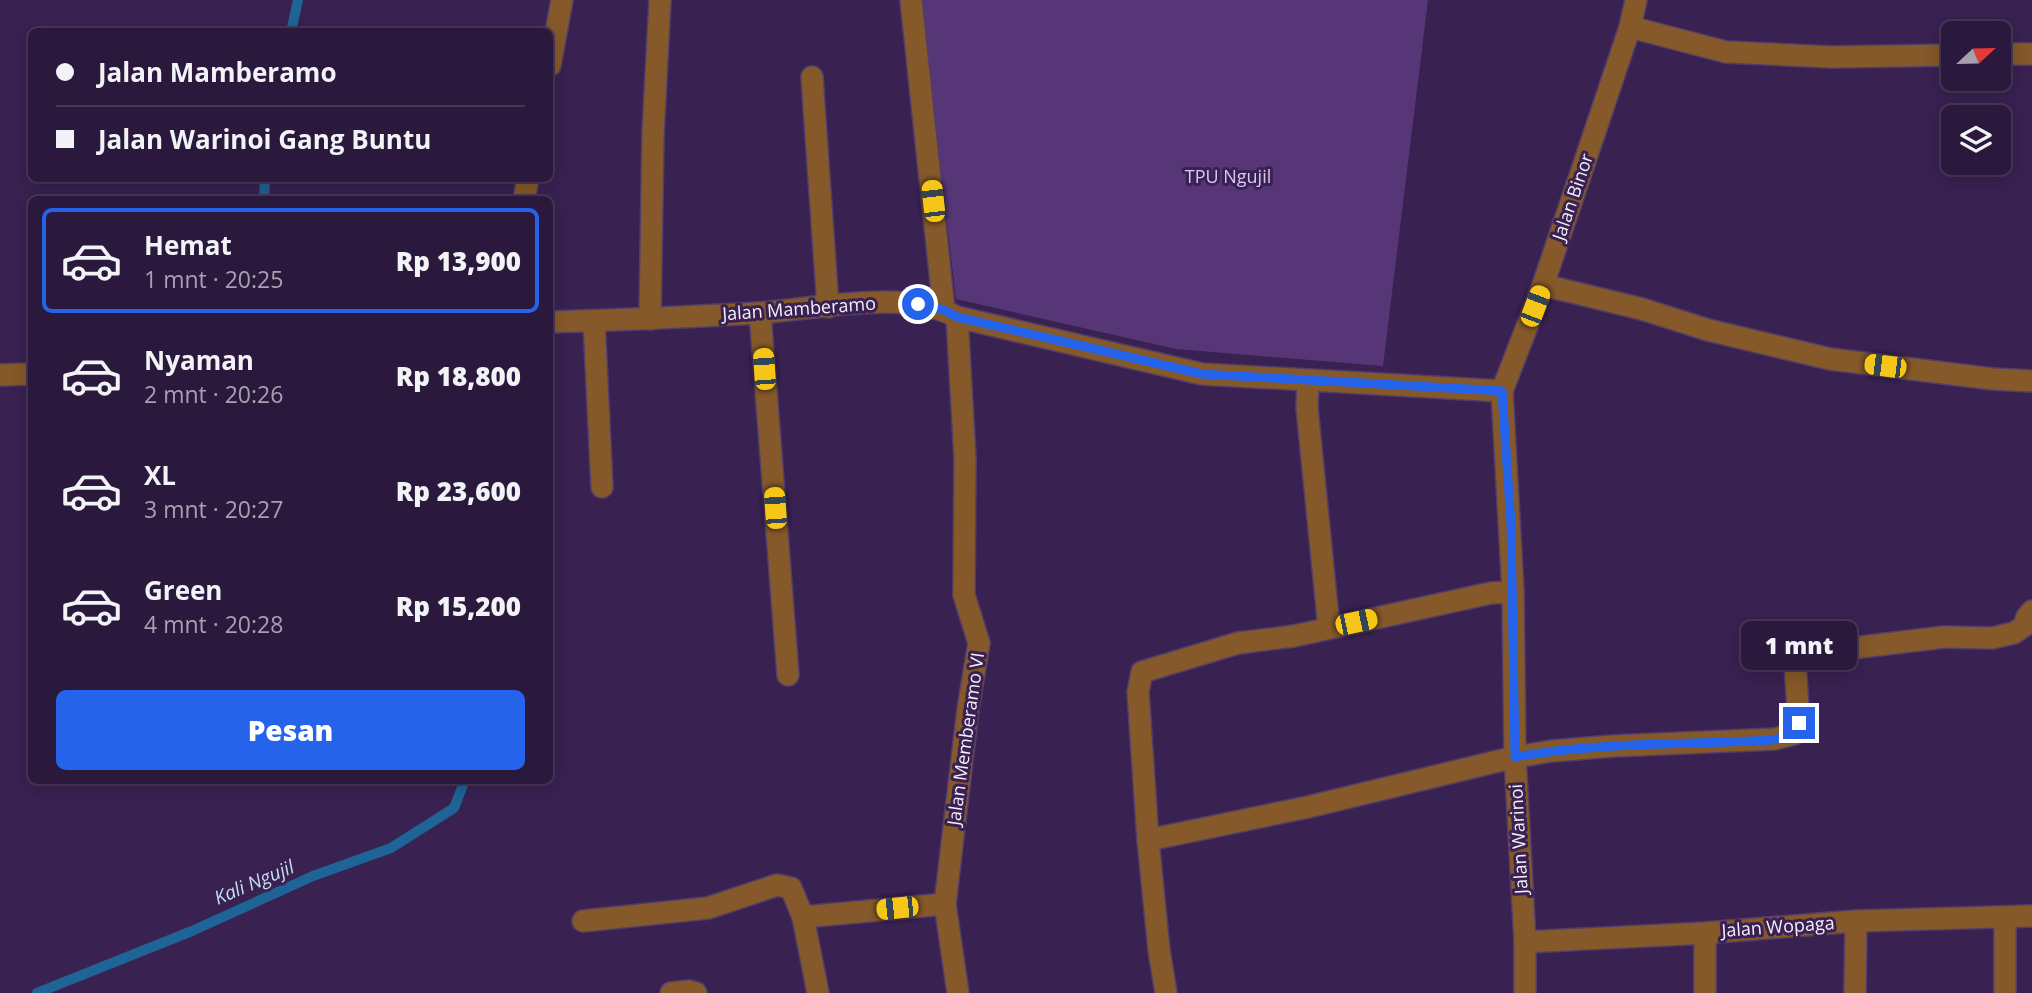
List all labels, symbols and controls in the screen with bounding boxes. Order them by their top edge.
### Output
north arrow [1941,21,2011,91]
map controls [1941,21,2011,175]
text: Jalan Mamberamo [98,54,337,90]
button: layers [1941,105,2011,175]
text: Jalan Warinoi Gang Buntu [98,121,431,157]
street label: Jalan Binor [1545,149,1598,245]
park label: TPU Ngujil [1185,164,1271,188]
car [921,179,946,223]
text: Hemat [144,227,232,263]
icon: car [60,229,123,292]
text: Rp 13,900 [396,243,521,279]
text: 1 mnt · 20:25 [144,263,283,295]
car [1518,283,1553,329]
route start [902,288,934,320]
street label: Jalan Mamberamo [719,291,877,325]
text: Nyaman [144,342,254,378]
icon: car [60,344,123,407]
car [753,347,776,391]
car [1863,353,1908,379]
text: Rp 18,800 [396,358,521,394]
text: 2 mnt · 20:26 [144,378,283,410]
text: XL [144,457,176,493]
icon: car [60,459,123,522]
text: Rp 23,600 [396,473,521,509]
car [764,486,787,530]
text: 3 mnt · 20:27 [144,493,283,525]
text: Green [144,572,222,608]
icon: car [60,574,123,637]
text: Rp 15,200 [396,588,521,624]
car [1334,607,1379,637]
text: 4 mnt · 20:28 [144,608,283,640]
callout: 1 mnt [1741,622,1857,670]
text: 1 mnt [1765,629,1833,661]
street label: Jalan Memberamo VI [941,651,989,829]
button: Pesan [56,690,525,770]
route end [1783,707,1815,739]
street label: Jalan Warinoi [1503,783,1533,897]
water label: Kali Ngujil [210,853,299,910]
car [876,895,919,921]
street label: Jalan Wopaga [1719,910,1835,942]

